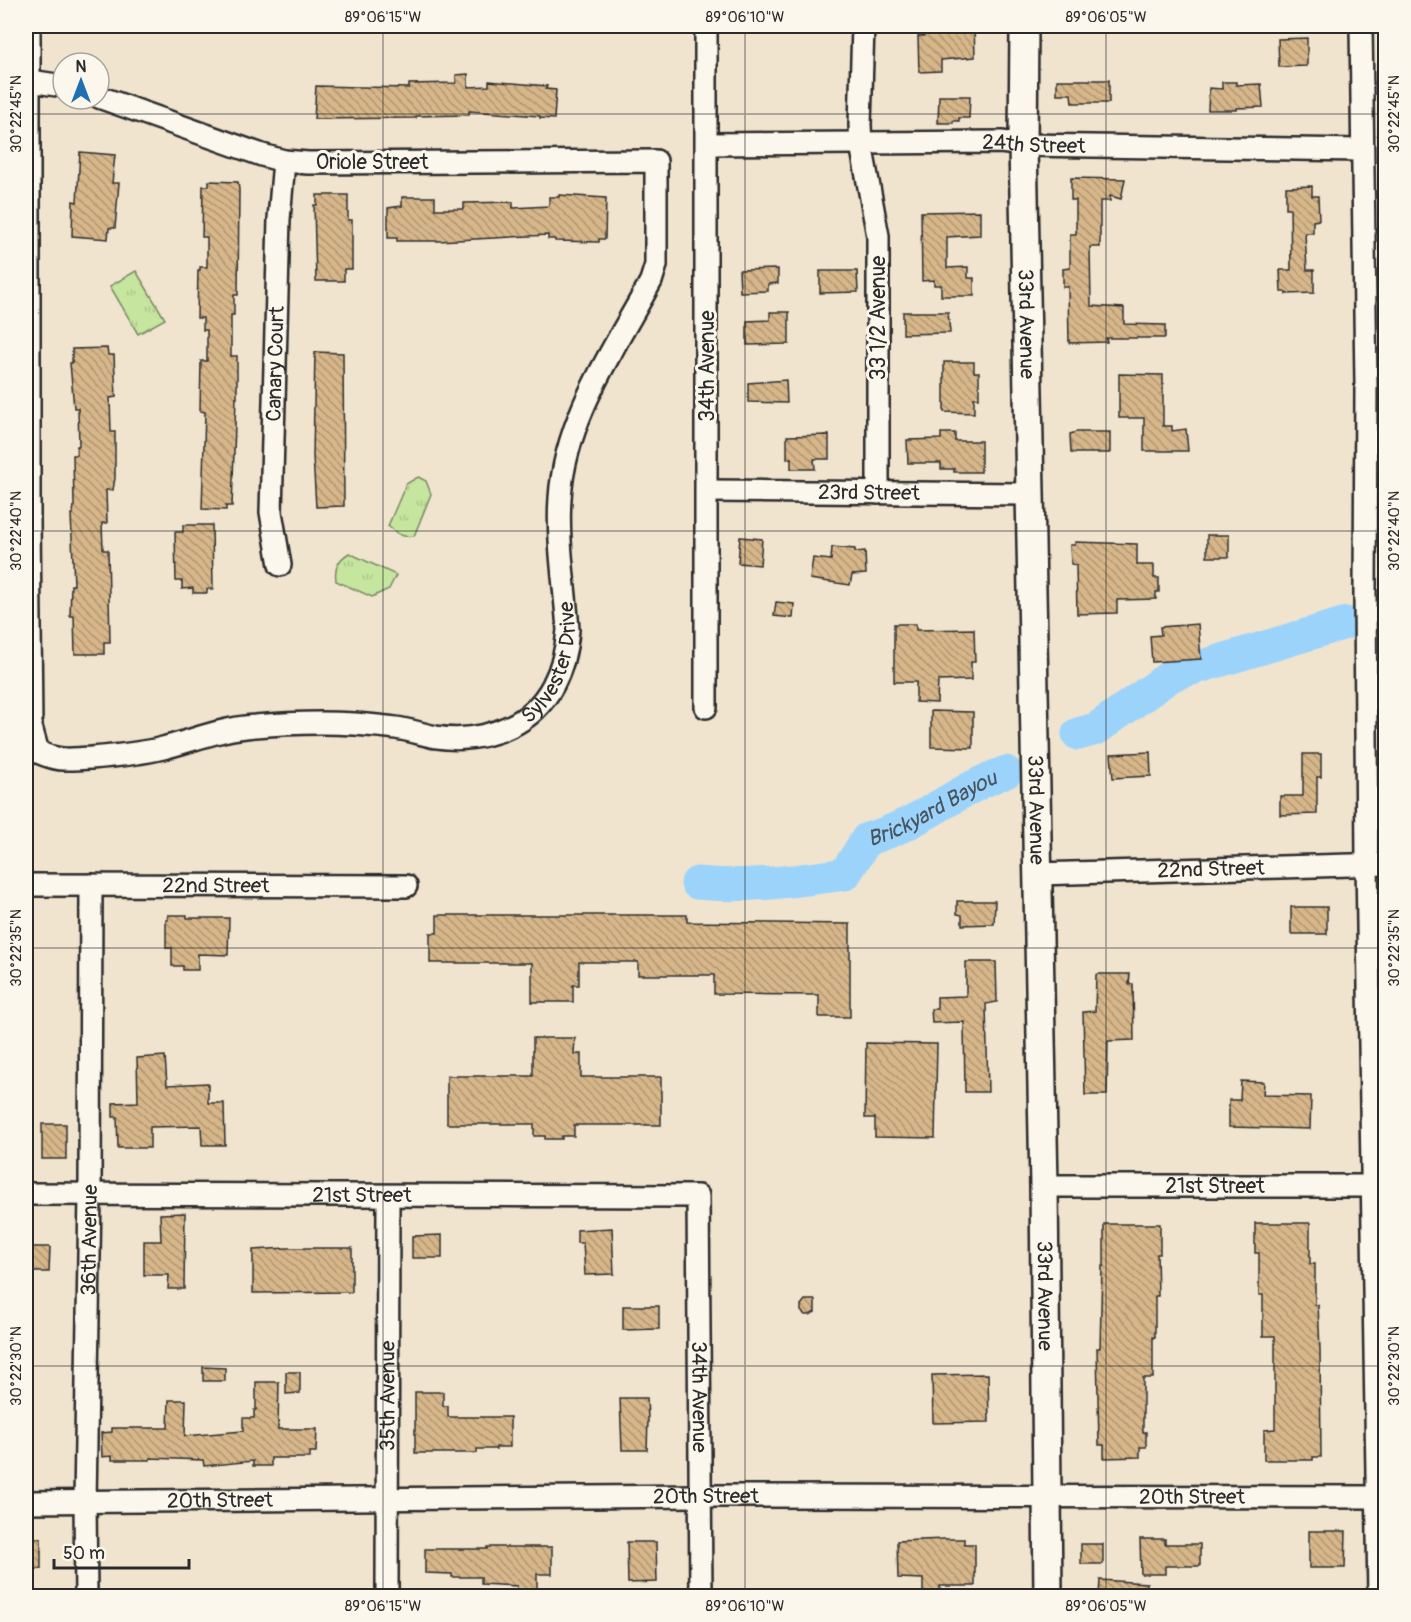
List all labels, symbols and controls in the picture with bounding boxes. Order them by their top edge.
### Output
text: 89°06'15"W [345,8,422,27]
text: 89°06'10"W [706,8,785,27]
text: 89°06'05"W [1065,8,1147,27]
north arrow [51,51,111,111]
text: N [76,57,87,77]
text: 30°22'45"N [7,75,26,153]
text: 30°22'45"N [1385,75,1404,153]
street label: 24th Street [982,129,1086,160]
street label: Oriole Street [316,149,429,176]
street label: 33 1/2 Avenue [865,255,892,380]
street label: 33rd Avenue [1012,269,1041,380]
street label: Canary Court [260,305,291,422]
street label: 34th Avenue [694,310,721,422]
street label: 23rd Street [818,479,921,507]
text: 30°22'40"N [7,491,26,571]
text: 30°22'40"N [1385,491,1404,571]
street label: Sylvester Drive [516,600,582,730]
street label: 33rd Avenue [1021,755,1051,866]
water label: Brickyard Bayou [864,763,1003,853]
street label: 22nd Street [1157,854,1265,885]
street label: 22nd Street [162,872,270,900]
text: 30°22'35"N [7,909,26,987]
text: 30°22'35"N [1385,909,1404,987]
street label: 21st Street [1165,1173,1265,1200]
street label: 21st Street [312,1182,412,1209]
street label: 36th Avenue [75,1184,104,1296]
street label: 33rd Avenue [1031,1241,1059,1352]
text: 30°22'30"N [7,1326,26,1406]
text: 30°22'30"N [1385,1326,1404,1406]
street label: 35th Avenue [374,1340,402,1451]
street label: 34th Avenue [685,1341,713,1453]
street label: 20th Street [653,1483,760,1510]
street label: 20th Street [1139,1484,1246,1511]
street label: 20th Street [167,1487,274,1515]
scale bar [54,1532,189,1570]
text: 50 m [63,1542,105,1565]
text: 89°06'15"W [345,1597,422,1616]
text: 89°06'10"W [706,1597,785,1616]
text: 89°06'05"W [1065,1597,1147,1616]

